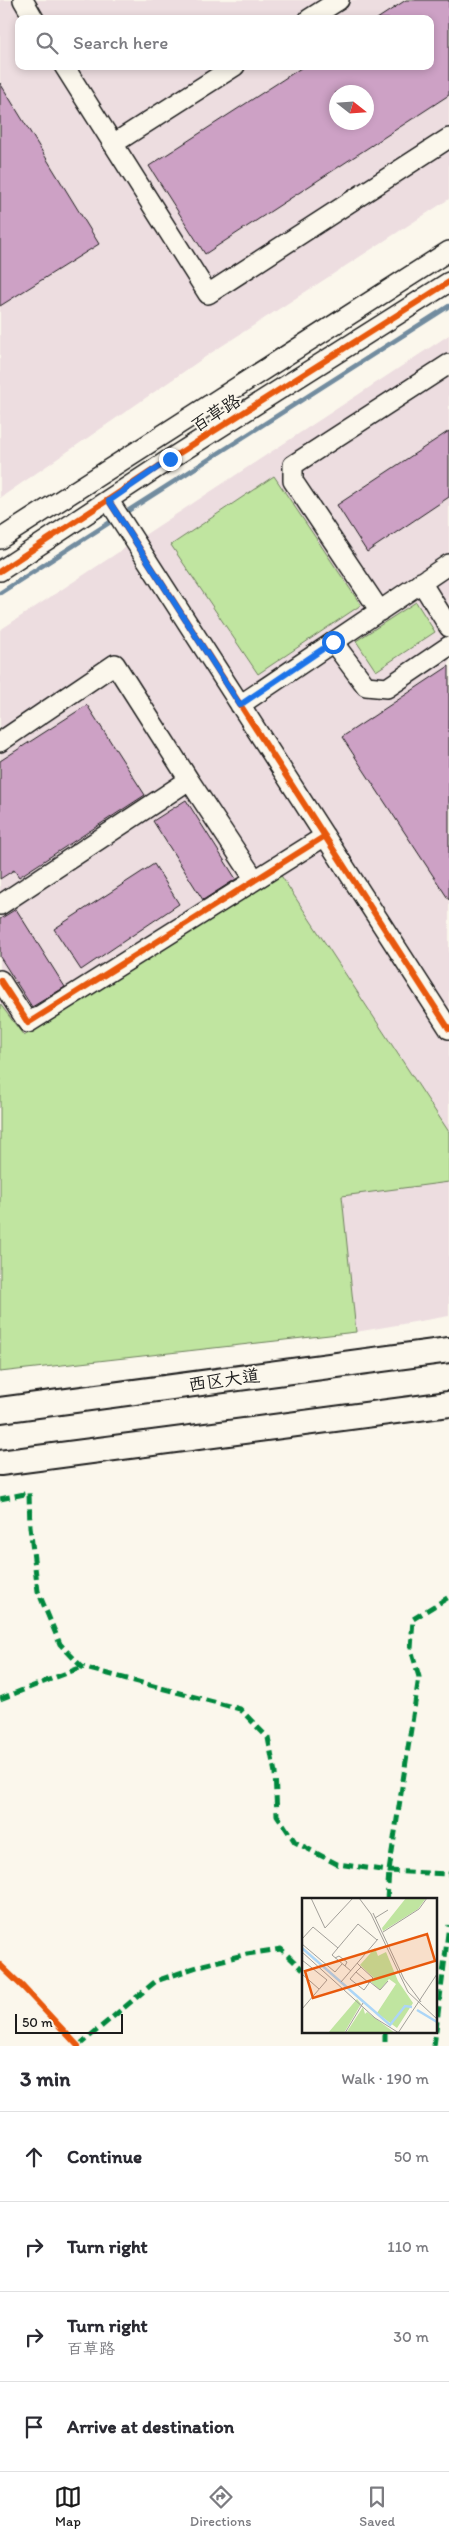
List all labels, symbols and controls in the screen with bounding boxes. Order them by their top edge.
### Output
search box [15,15,434,70]
icon: search [33,29,61,57]
text: Search here [73,31,168,54]
north arrow [329,85,374,130]
street label: 百草路 [187,389,245,437]
route end [159,448,182,471]
route start [322,631,345,654]
street label: 西区大道 [187,1364,261,1396]
inset map [302,1898,436,2034]
scale bar [15,2011,122,2034]
text: 50 m [22,2014,53,2031]
text: 3 min [20,2066,70,2091]
text: Walk · 190 m [341,2069,429,2088]
icon: ahead [20,2143,48,2171]
text: Continue [67,2145,142,2168]
text: 50 m [394,2147,429,2166]
icon: right [20,2233,48,2261]
text: Turn right [67,2235,148,2258]
text: 110 m [387,2237,429,2256]
text: Turn right [67,2314,148,2337]
icon: right [20,2323,48,2351]
text: 30 m [393,2327,429,2346]
text: 百草路 [67,2339,115,2358]
icon: arrive [20,2413,48,2441]
text: Arrive at destination [67,2415,234,2438]
tab: Map [54,2483,82,2530]
tab: Directions [190,2483,251,2530]
tab: Saved [359,2483,395,2530]

